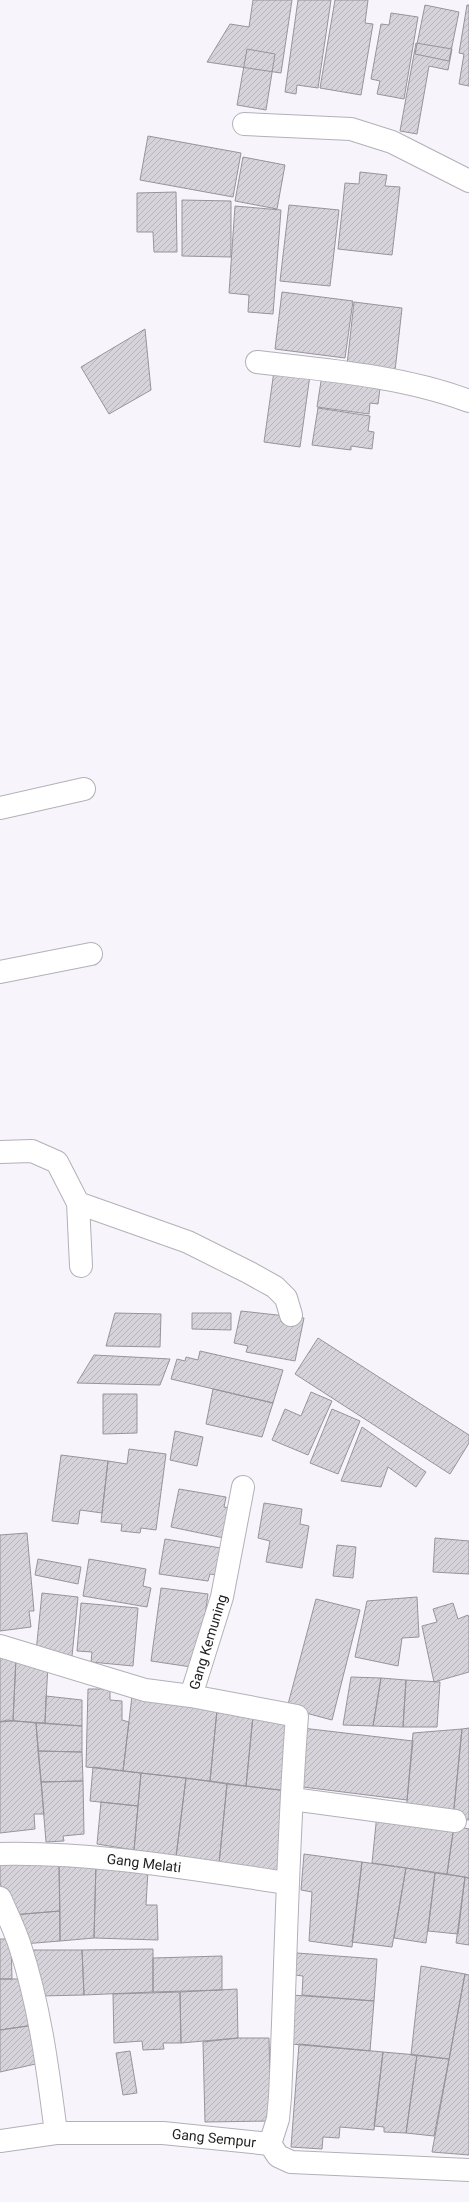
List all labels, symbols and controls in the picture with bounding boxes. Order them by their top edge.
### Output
street label: Gang Kemuning [186,1592,230,1692]
street label: Gang Melati [106,1850,182,1876]
street label: Gang Sempur [171,2126,257,2150]

